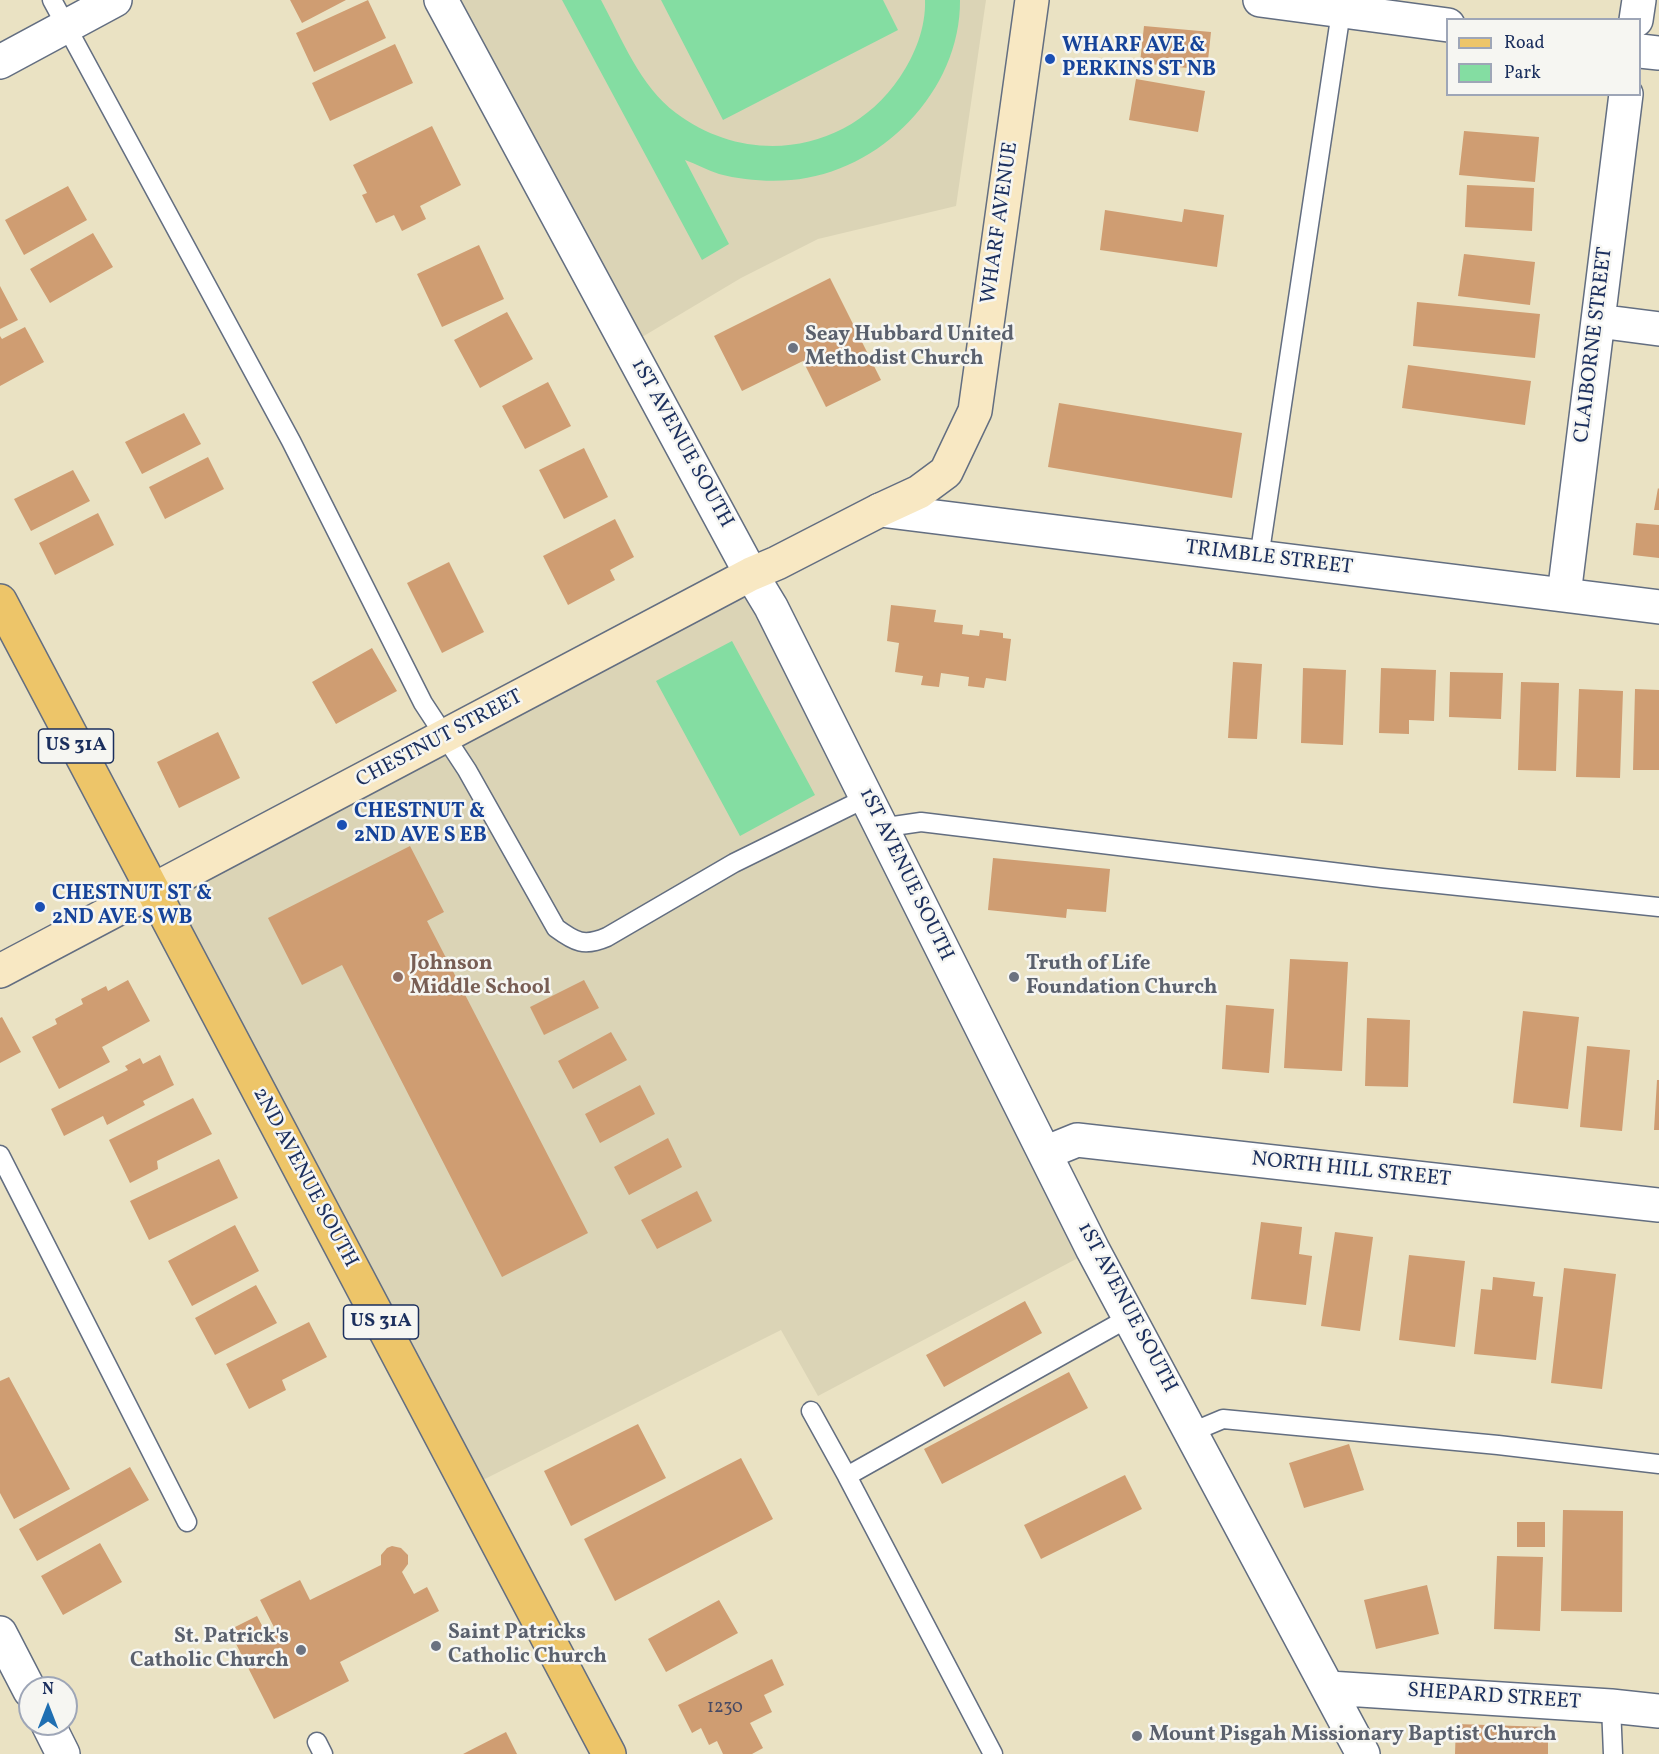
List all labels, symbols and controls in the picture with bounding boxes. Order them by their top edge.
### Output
legend [1446,18,1641,96]
text: Road [1504,31,1545,56]
place label: WHARF AVE & PERKINS ST NB [1062,34,1216,84]
marker: WHARF AVE & PERKINS ST NB [1043,52,1057,66]
text: Park [1504,61,1541,86]
street label: WHARF AVENUE [977,141,1025,305]
street label: CLAIBORNE STREET [1570,246,1620,444]
place label: Seay Hubbard United Methodist Church [805,323,1014,373]
marker: Seay Hubbard United Methodist Church [786,341,800,355]
street label: 1ST AVENUE SOUTH [624,355,738,533]
street label: TRIMBLE STREET [1184,536,1354,582]
street label: CHESTNUT STREET [352,685,528,795]
road number: US 31A [38,729,113,763]
street label: 1ST AVENUE SOUTH [852,784,958,966]
place label: CHESTNUT & 2ND AVE S EB [354,800,487,850]
marker: CHESTNUT & 2ND AVE S EB [335,818,349,832]
place label: CHESTNUT ST & 2ND AVE S WB [52,882,212,932]
marker: CHESTNUT ST & 2ND AVE S WB [33,900,47,914]
place label: Johnson Middle School [410,952,551,1002]
place label: Truth of Life Foundation Church [1026,952,1217,1002]
marker: Johnson Middle School [391,970,405,984]
marker: Truth of Life Foundation Church [1007,970,1021,984]
street label: 2ND AVENUE SOUTH [246,1084,362,1272]
street label: NORTH HILL STREET [1250,1148,1452,1194]
street label: 1ST AVENUE SOUTH [1070,1219,1182,1397]
road number: US 31A [344,1305,418,1339]
place label: Saint Patricks Catholic Church [448,1621,607,1671]
place label: St. Patrick's Catholic Church [130,1625,289,1675]
marker: Saint Patricks Catholic Church [429,1639,443,1653]
marker: St. Patrick's Catholic Church [294,1643,308,1657]
north arrow [18,1676,78,1736]
text: N [42,1679,54,1701]
street label: SHEPARD STREET [1406,1679,1582,1717]
house number: 1230 [707,1698,743,1720]
place label: Mount Pisgah Missionary Baptist Church [1149,1723,1557,1749]
marker: Mount Pisgah Missionary Baptist Church [1130,1729,1144,1743]

